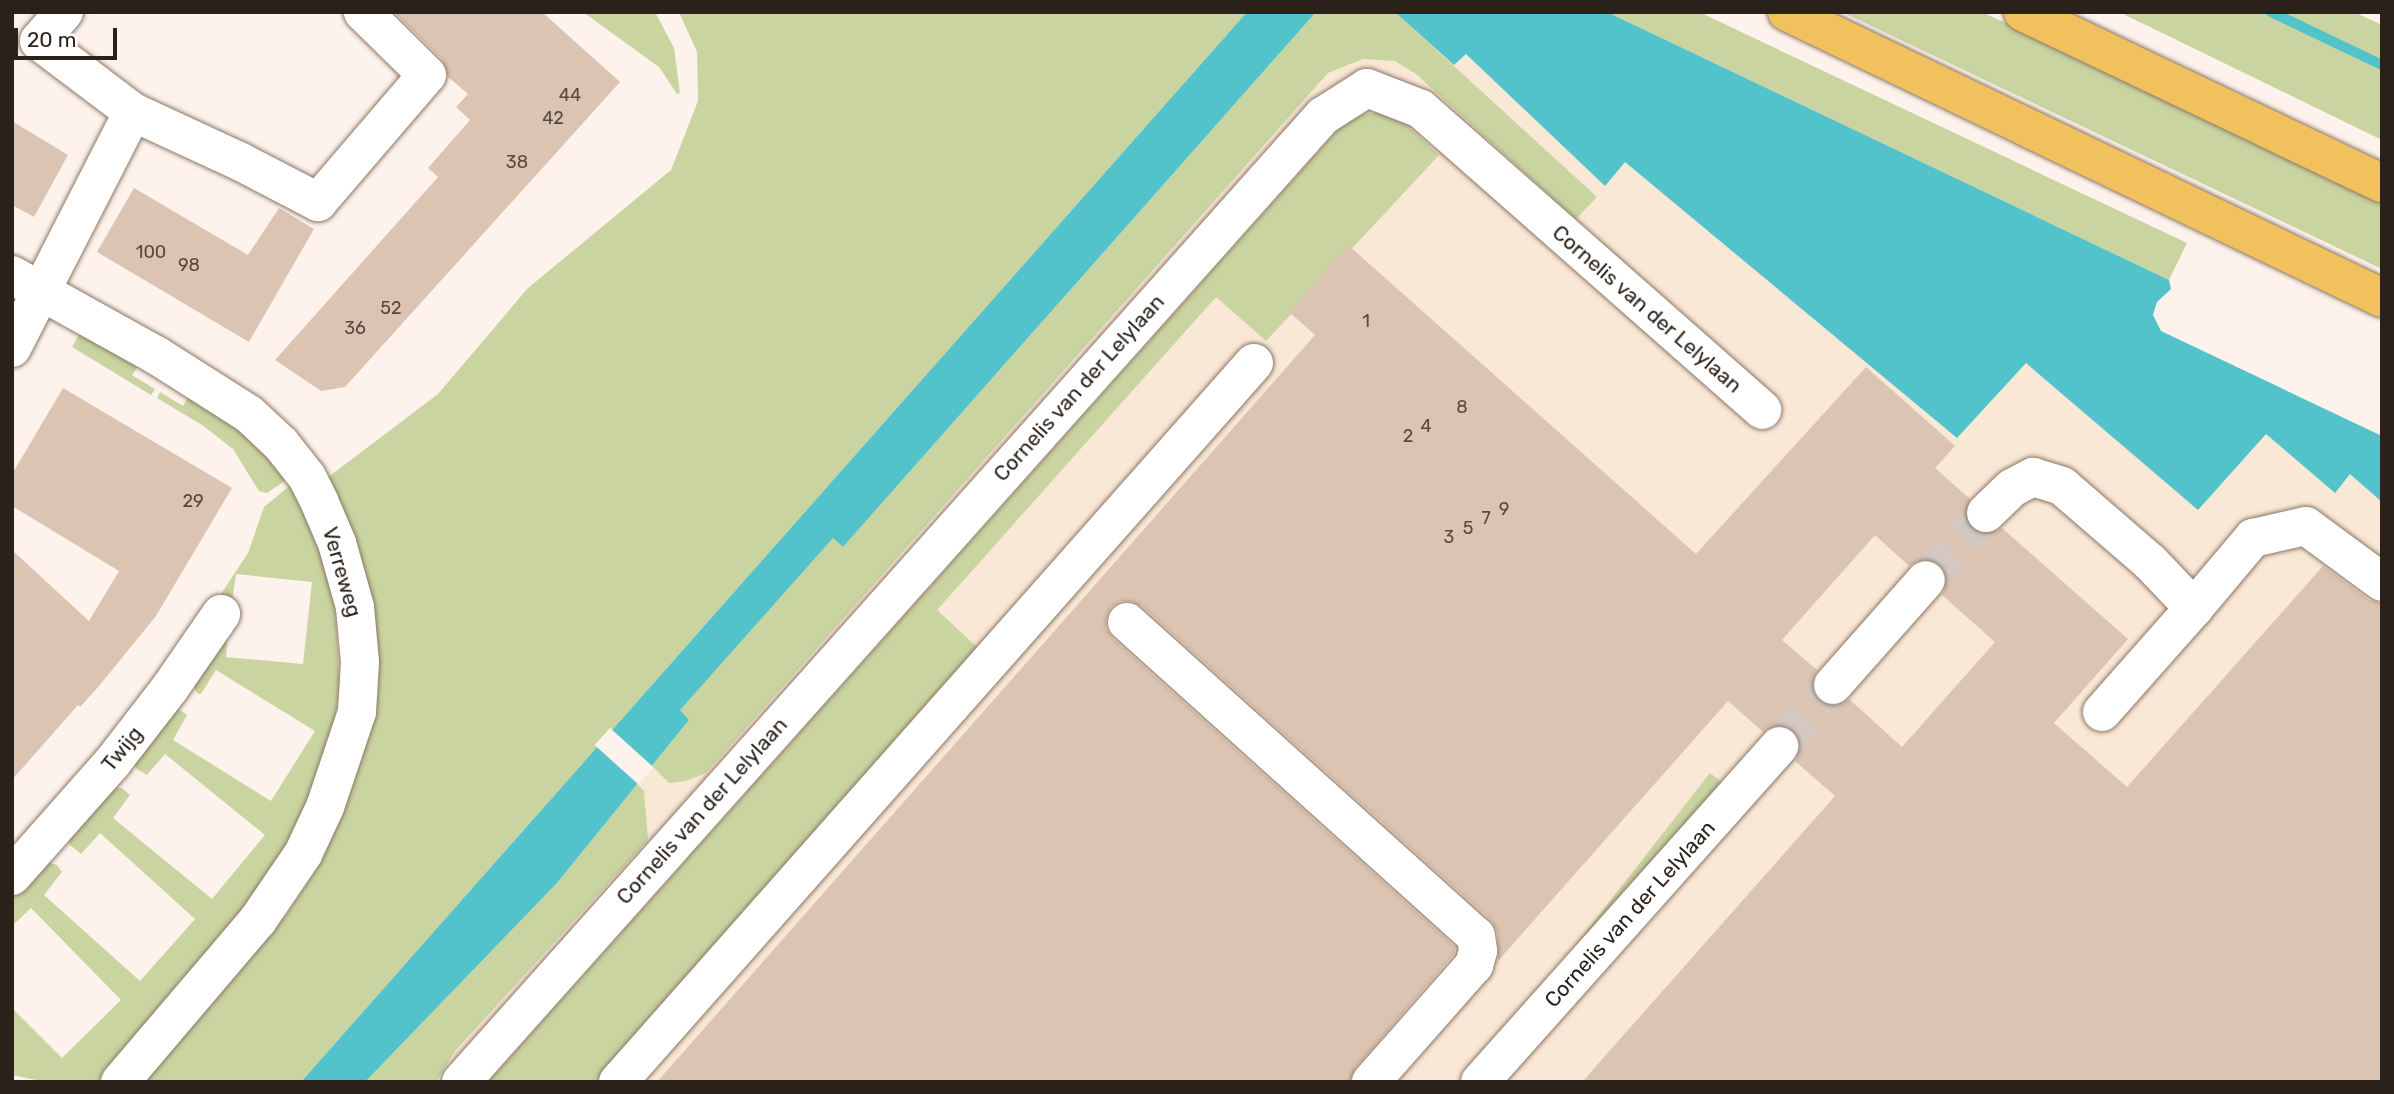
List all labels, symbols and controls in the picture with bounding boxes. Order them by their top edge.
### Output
scale bar [18,14,121,58]
text: 20 m [27,27,76,52]
house number: 44 [559,84,581,106]
house number: 42 [542,107,564,129]
house number: 38 [506,151,528,173]
street label: Cornelis van der Lelylaan [1547,220,1747,398]
house number: 100 [136,241,166,263]
house number: 98 [178,254,200,276]
street label: Cornelis van der Lelylaan [988,289,1170,487]
house number: 52 [380,297,402,319]
house number: 1 [1362,310,1370,332]
house number: 36 [344,317,366,339]
house number: 8 [1456,396,1468,418]
house number: 4 [1420,415,1432,437]
house number: 2 [1403,425,1413,447]
house number: 29 [182,490,204,512]
house number: 9 [1499,498,1509,520]
house number: 7 [1481,507,1491,529]
house number: 5 [1463,517,1473,539]
street label: Verreweg [317,524,367,620]
house number: 3 [1444,526,1454,548]
street label: Cornelis van der Lelylaan [611,712,793,910]
street label: Twijg [96,721,148,777]
street label: Cornelis van der Lelylaan [1539,815,1721,1013]

